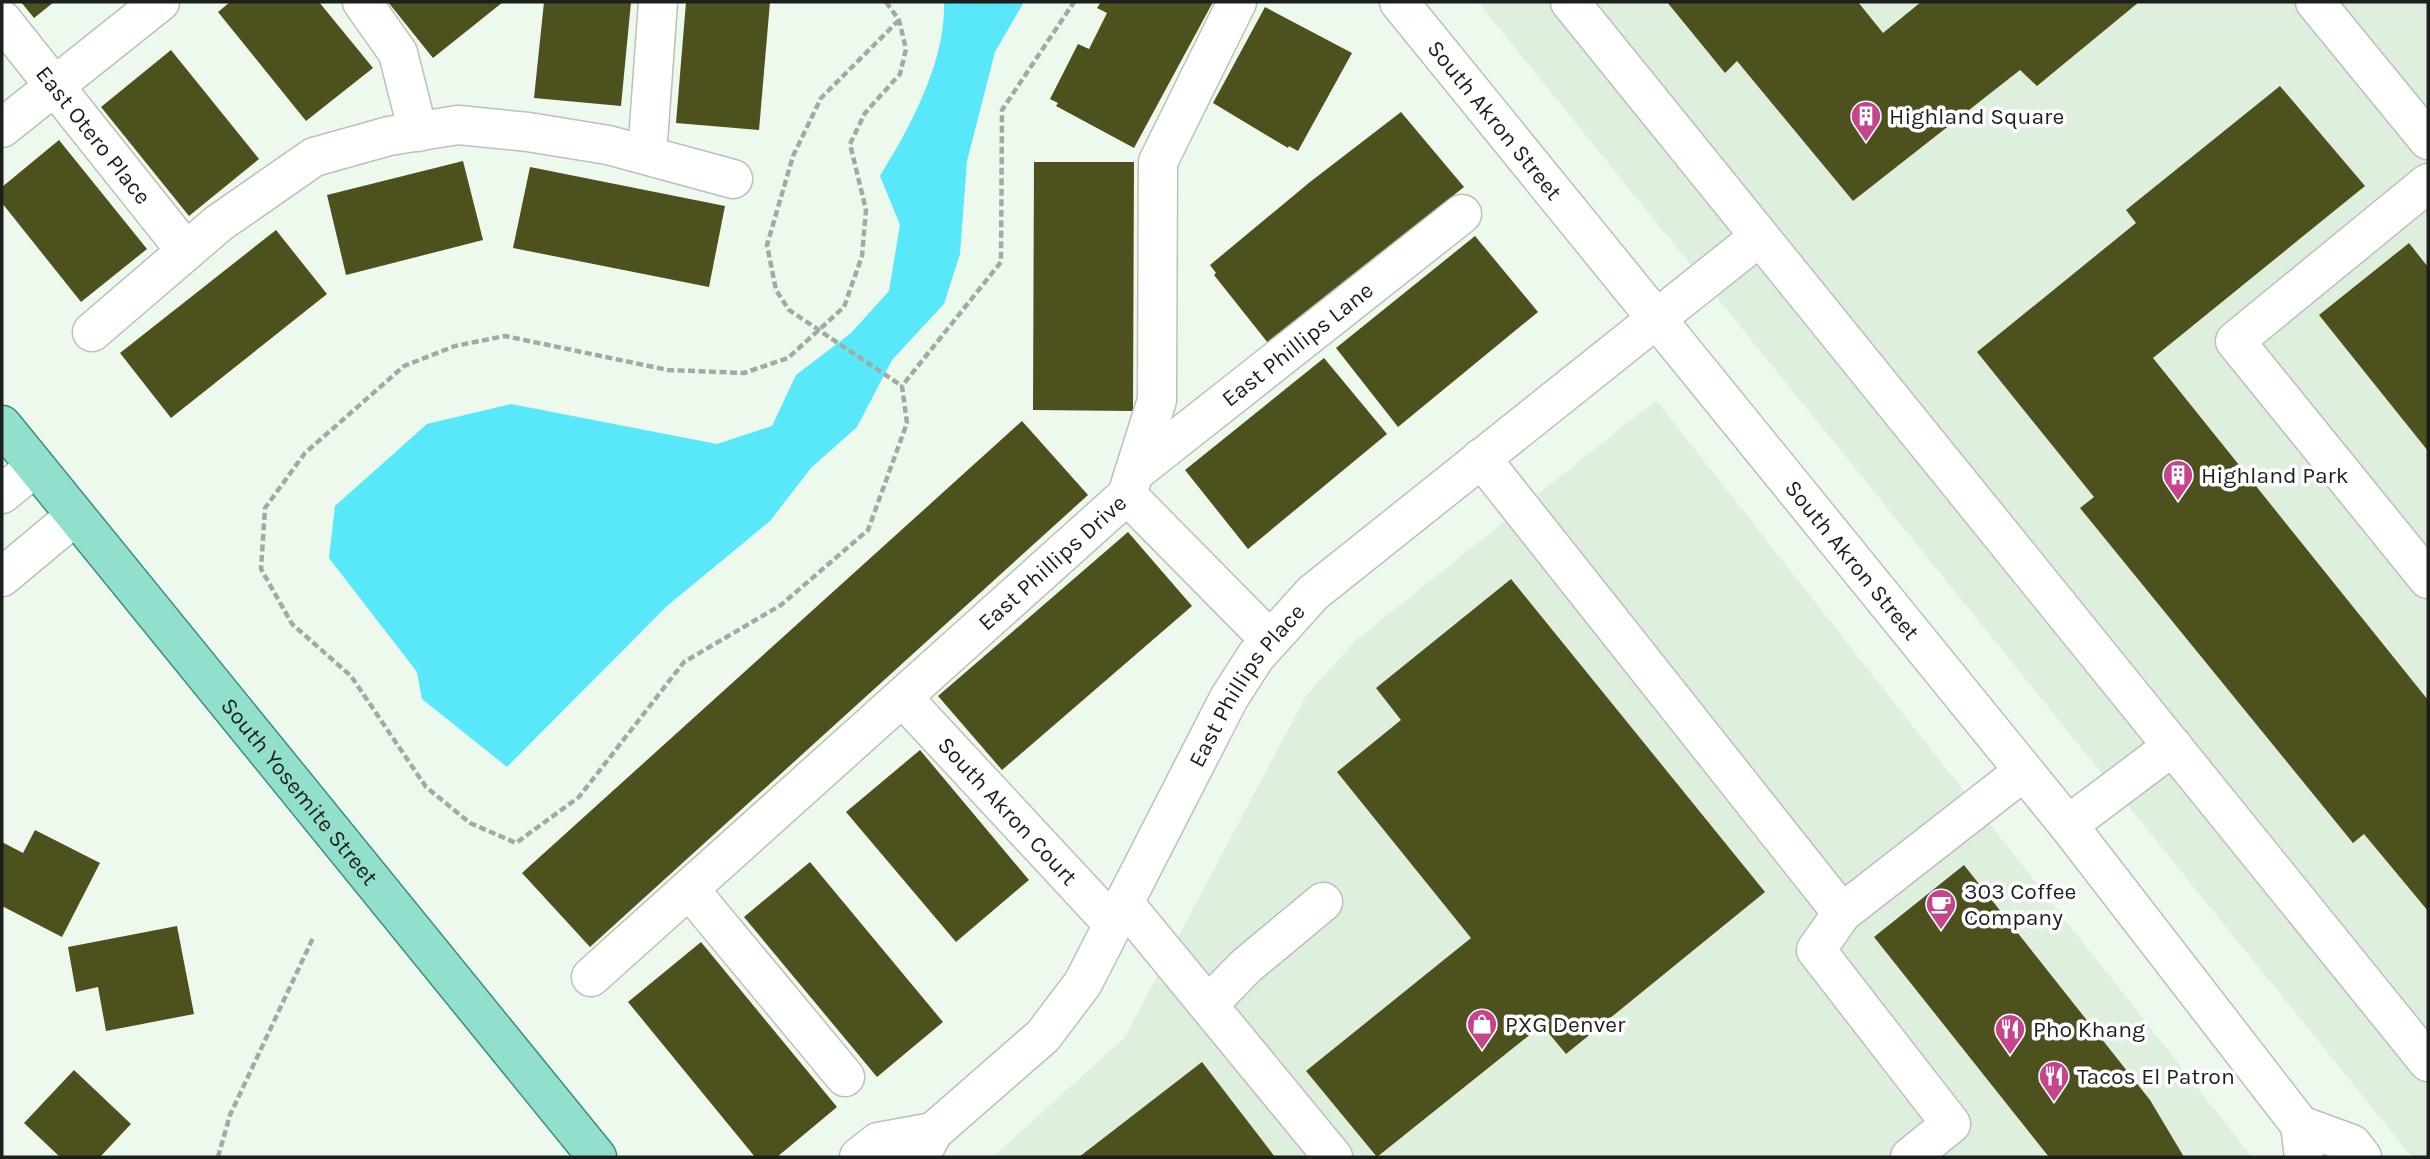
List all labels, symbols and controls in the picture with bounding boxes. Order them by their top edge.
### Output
street label: South Akron Street [1422,35,1568,206]
street label: East Otero Place [30,60,157,210]
building icon: Highland Square [1849,99,1883,143]
place label: Highland Square [1889,103,2064,130]
street label: East Phillips Lane [1216,276,1378,412]
building icon: Highland Park [2161,458,2195,502]
place label: Highland Park [2201,462,2349,489]
street label: South Akron Street [1780,475,1926,646]
street label: East Phillips Drive [972,489,1132,636]
street label: East Phillips Place [1183,598,1310,771]
street label: South Yosemite Street [216,692,384,891]
street label: South Akron Court [932,731,1083,891]
place label: 303 Coffee Company [1964,878,2076,931]
cafe icon: 303 Coffee Company [1924,887,1958,931]
shop icon: PXG Denver [1465,1007,1499,1051]
place label: PXG Denver [1505,1011,1626,1038]
restaurant icon: Pho Khang [1993,1012,2027,1056]
place label: Pho Khang [2033,1016,2145,1043]
restaurant icon: Tacos El Patron [2037,1059,2071,1103]
place label: Tacos El Patron [2077,1063,2235,1090]

